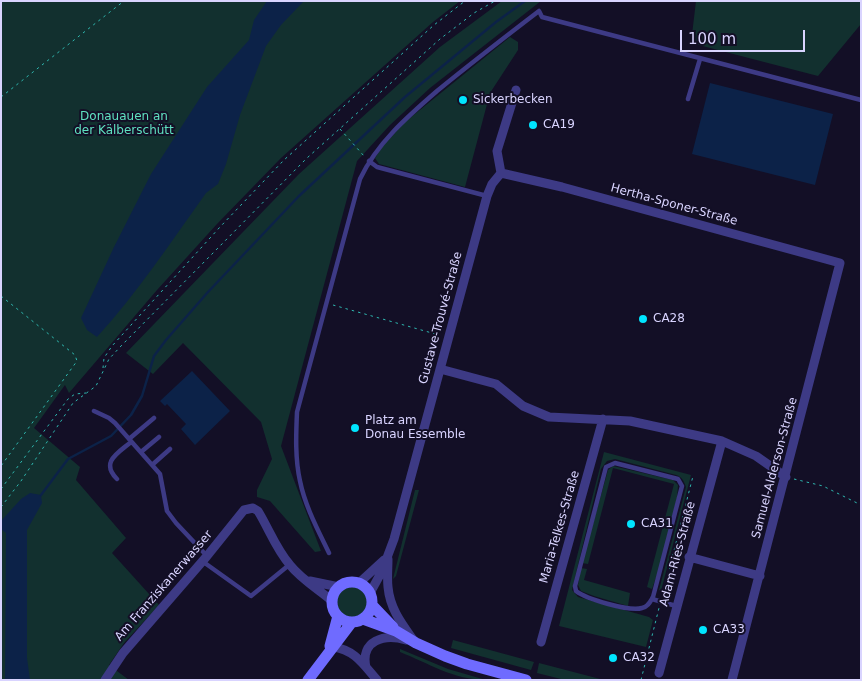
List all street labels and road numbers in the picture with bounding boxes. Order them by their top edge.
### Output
street label: Hertha-Sponer-Straße [609,181,739,229]
street label: Gustave-Trouvé-Straße [416,250,466,386]
street label: Samuel-Alderson-Straße [749,396,801,540]
street label: Maria-Telkes-Straße [537,469,583,585]
street label: Adam-Ries-Straße [657,500,699,608]
street label: Am Franziskanerwasser [112,528,216,644]

